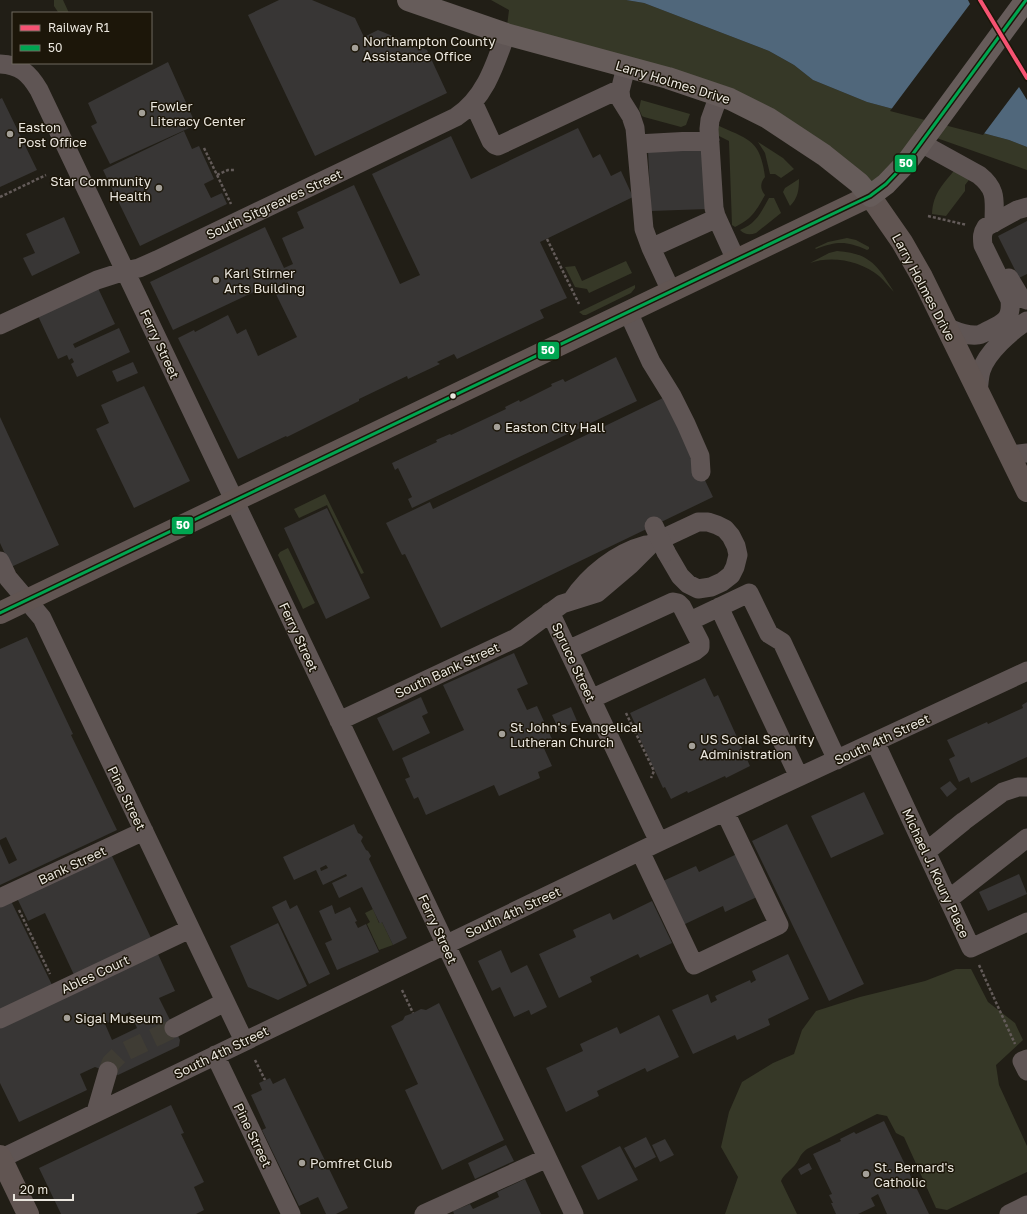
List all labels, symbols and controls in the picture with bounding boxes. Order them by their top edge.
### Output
legend [12,12,152,64]
text: Railway R1 [48,20,110,35]
place label: Northampton County Assistance Office [363,33,496,64]
text: 50 [48,40,62,55]
marker: Northampton County Assistance Office [350,43,360,53]
street label: Larry Holmes Drive [614,57,732,107]
place label: Fowler Literacy Center [150,98,245,129]
marker: Fowler Literacy Center [137,108,147,118]
place label: Easton Post Office [18,119,87,150]
marker: Easton Post Office [5,129,15,139]
line badge: 50 [894,154,917,173]
text: 50 [899,156,913,169]
street label: South Sitgreaves Street [203,165,345,243]
place label: Star Community Health [50,173,152,204]
marker: Star Community Health [154,183,164,193]
street label: Larry Holmes Drive [889,231,959,343]
place label: Karl Stirner Arts Building [224,265,305,296]
marker: Karl Stirner Arts Building [211,275,221,285]
street label: Ferry Street [137,307,183,381]
line badge: 50 [537,341,560,360]
text: 50 [541,343,555,356]
unlabelled marker [448,391,458,401]
place label: Easton City Hall [505,419,605,435]
marker: Easton City Hall [492,422,502,432]
line badge: 50 [171,516,194,535]
text: 50 [176,518,190,531]
street label: Ferry Street [276,600,322,674]
street label: Spruce Street [549,620,599,704]
street label: South Bank Street [392,639,502,701]
street label: South 4th Street [832,710,932,768]
place label: St John's Evangelical Lutheran Church [510,719,642,750]
marker: St John's Evangelical Lutheran Church [497,729,507,739]
place label: US Social Security Administration [700,731,815,762]
marker: US Social Security Administration [687,741,697,751]
street label: Pine Street [105,763,149,833]
street label: Michael J. Koury Place [899,806,973,940]
street label: Bank Street [35,842,109,888]
street label: South 4th Street [463,883,563,941]
street label: Ferry Street [415,892,461,966]
street label: Ables Court [58,951,132,997]
place label: Sigal Museum [75,1010,162,1026]
marker: Sigal Museum [62,1013,72,1023]
street label: South 4th Street [171,1022,271,1082]
street label: Pine Street [231,1100,275,1170]
place label: Pomfret Club [310,1155,392,1171]
marker: Pomfret Club [297,1158,307,1168]
place label: St. Bernard's Catholic [874,1159,954,1190]
marker: St. Bernard's Catholic [861,1169,871,1179]
scale bar [14,1176,73,1202]
text: 20 m [20,1182,48,1197]

